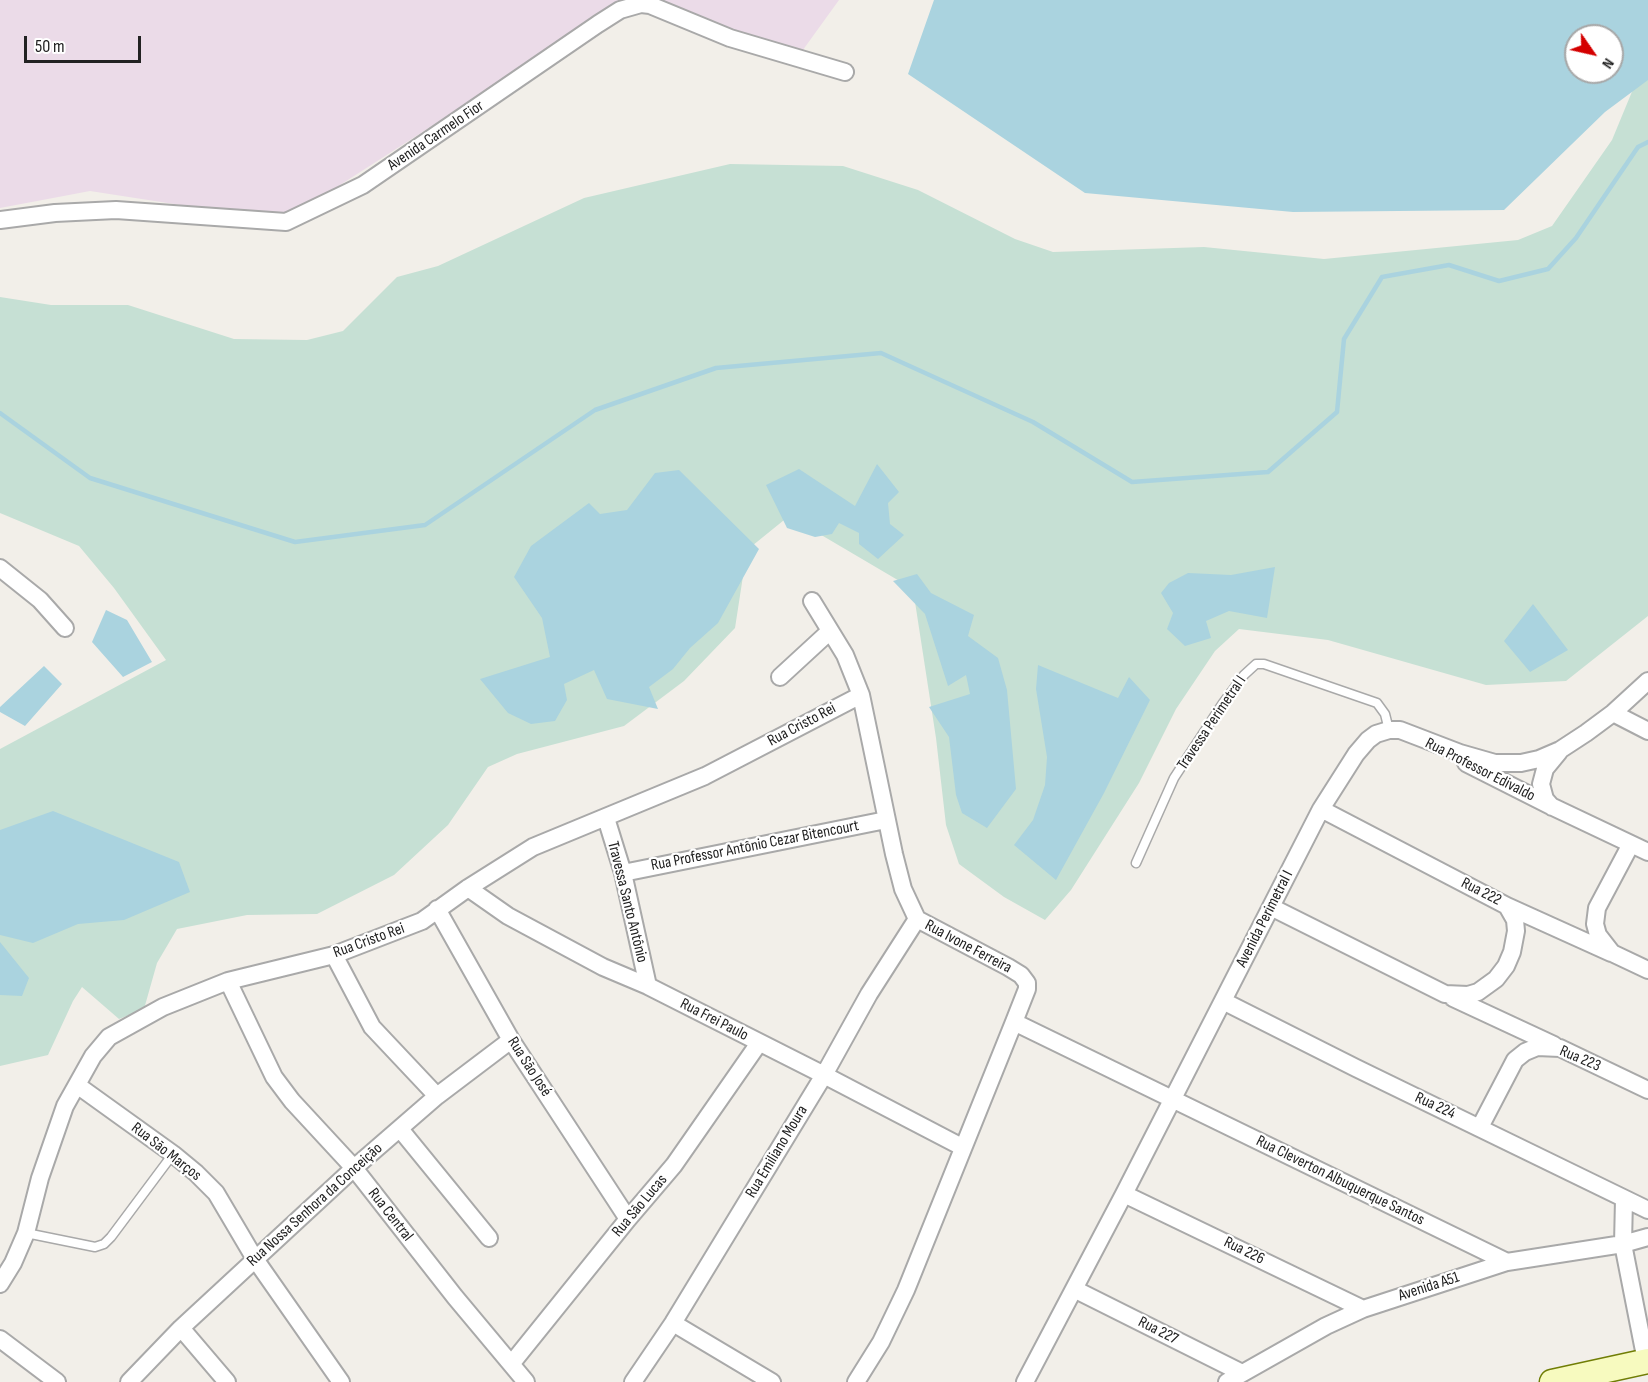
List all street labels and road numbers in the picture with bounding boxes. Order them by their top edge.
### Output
street label: Avenida Carmelo Fior [384,97,488,175]
street label: Travessa Perimetral I [1173,672,1251,774]
street label: Rua Cristo Rei [765,699,839,751]
street label: Rua Professor Edivaldo [1422,734,1538,806]
street label: Rua Professor Antônio Cezar Bitencourt [649,816,861,876]
street label: Travessa Santo Antônio [603,840,651,964]
street label: Avenida Perimetral I [1232,867,1298,971]
street label: Rua 222 [1458,874,1504,910]
street label: Rua Ivone Ferreira [921,916,1015,978]
street label: Rua Cristo Rei [331,919,407,963]
street label: Rua Frei Paulo [677,995,751,1045]
street label: Rua São José [503,1034,555,1100]
street label: Rua 223 [1557,1042,1603,1076]
street label: Rua 224 [1412,1088,1458,1124]
street label: Rua Emiliano Moura [742,1102,812,1202]
street label: Rua São Marços [127,1119,205,1185]
street label: Rua Cleverton Albuquerque Santos [1253,1132,1427,1230]
street label: Rua Nossa Senhora da Conceição [243,1139,387,1271]
street label: Rua São Lucas [608,1171,672,1241]
street label: Rua Central [363,1185,417,1245]
street label: Rua 226 [1220,1233,1268,1269]
street label: Avenida A51 [1396,1268,1462,1306]
street label: Rua 227 [1135,1313,1181,1349]

